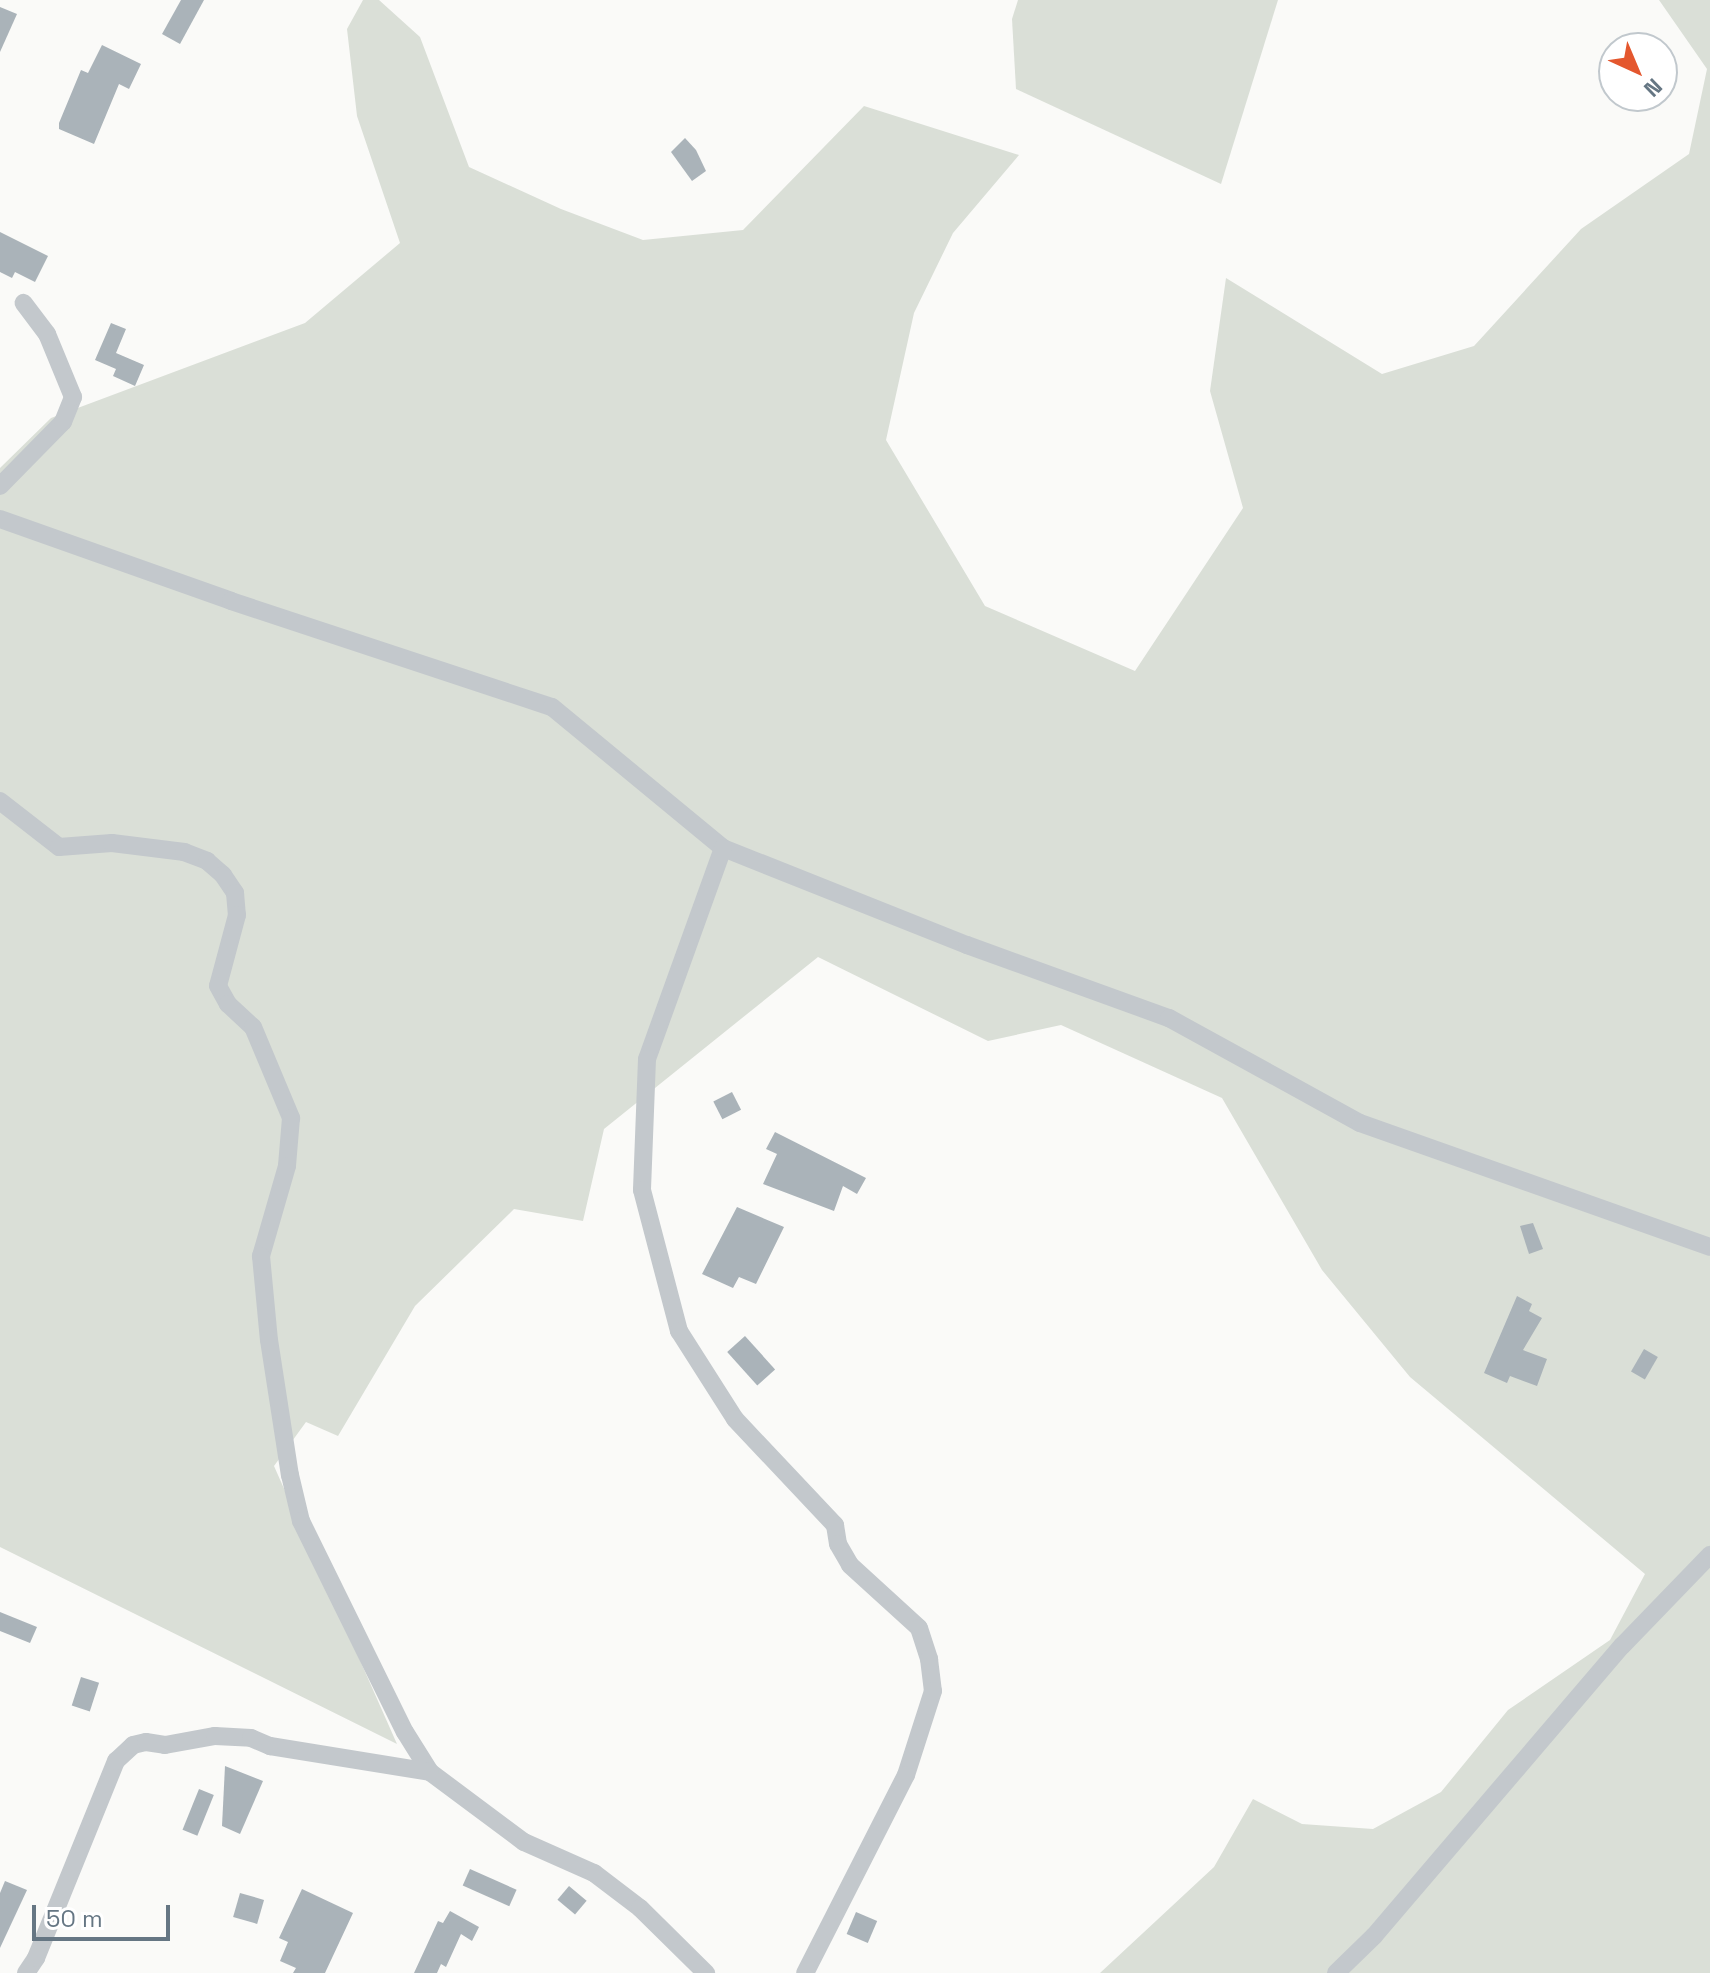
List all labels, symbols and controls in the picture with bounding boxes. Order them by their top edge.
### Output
north arrow [1598,32,1678,112]
text: N [1638,73,1668,103]
scale bar [36,1889,174,1939]
text: 50 m [46,1903,103,1934]

